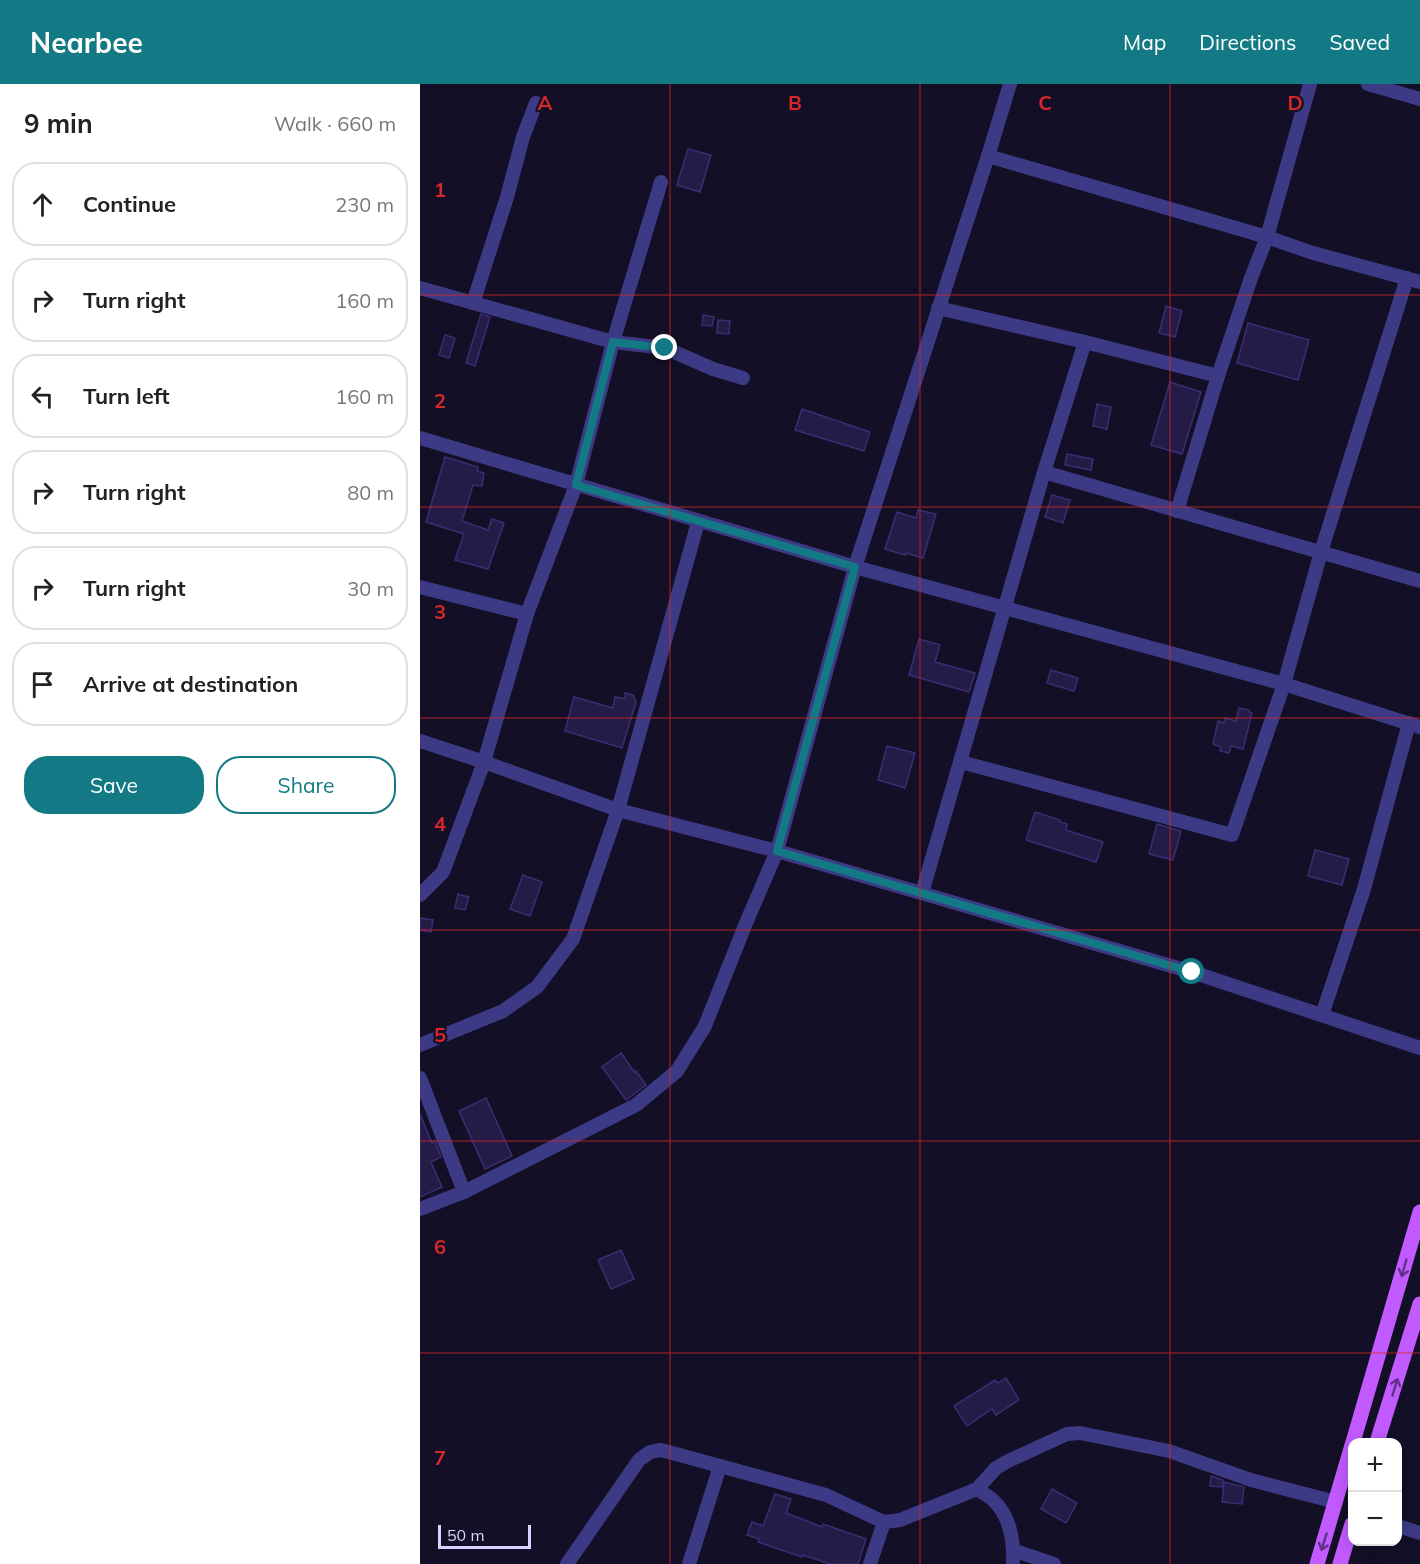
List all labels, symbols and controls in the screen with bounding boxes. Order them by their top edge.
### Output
text: Nearbee [30,25,143,60]
text: Map [1123,29,1166,55]
text: Directions [1199,29,1296,55]
text: Saved [1329,29,1390,55]
text: A [538,90,553,115]
text: B [788,90,802,115]
text: C [1038,90,1052,115]
text: D [1287,90,1303,115]
text: 9 min [24,107,93,140]
text: Walk · 660 m [274,111,396,136]
text: 1 [434,177,446,202]
icon: ahead [26,188,59,221]
text: Continue [83,190,176,218]
text: 230 m [335,192,394,217]
icon: right [26,284,59,317]
text: Turn right [83,286,186,314]
text: 160 m [335,288,394,313]
route end [651,334,677,360]
icon: left [26,380,59,413]
text: Turn left [83,382,170,410]
text: 160 m [335,384,394,409]
text: 2 [434,388,446,413]
icon: right [26,476,59,509]
text: Turn right [83,478,186,506]
text: 80 m [347,480,394,505]
icon: right [26,572,59,605]
text: Turn right [83,574,186,602]
text: 30 m [347,576,394,601]
text: 3 [434,599,446,624]
icon: arrive [26,668,59,701]
text: Arrive at destination [83,670,298,698]
button: Save [24,756,204,814]
button: Share [216,756,396,814]
text: 4 [434,811,446,836]
route start [1178,958,1204,984]
text: 5 [434,1022,446,1047]
text: 6 [434,1234,446,1259]
one-way arrow [1398,1258,1409,1277]
one-way arrow [1390,1378,1401,1397]
map controls [1348,1438,1402,1546]
button: + [1348,1438,1402,1492]
text: 7 [434,1445,446,1470]
button: − [1348,1492,1402,1546]
scale bar [438,1522,531,1550]
text: 50 m [447,1525,484,1545]
one-way arrow [1318,1532,1329,1551]

